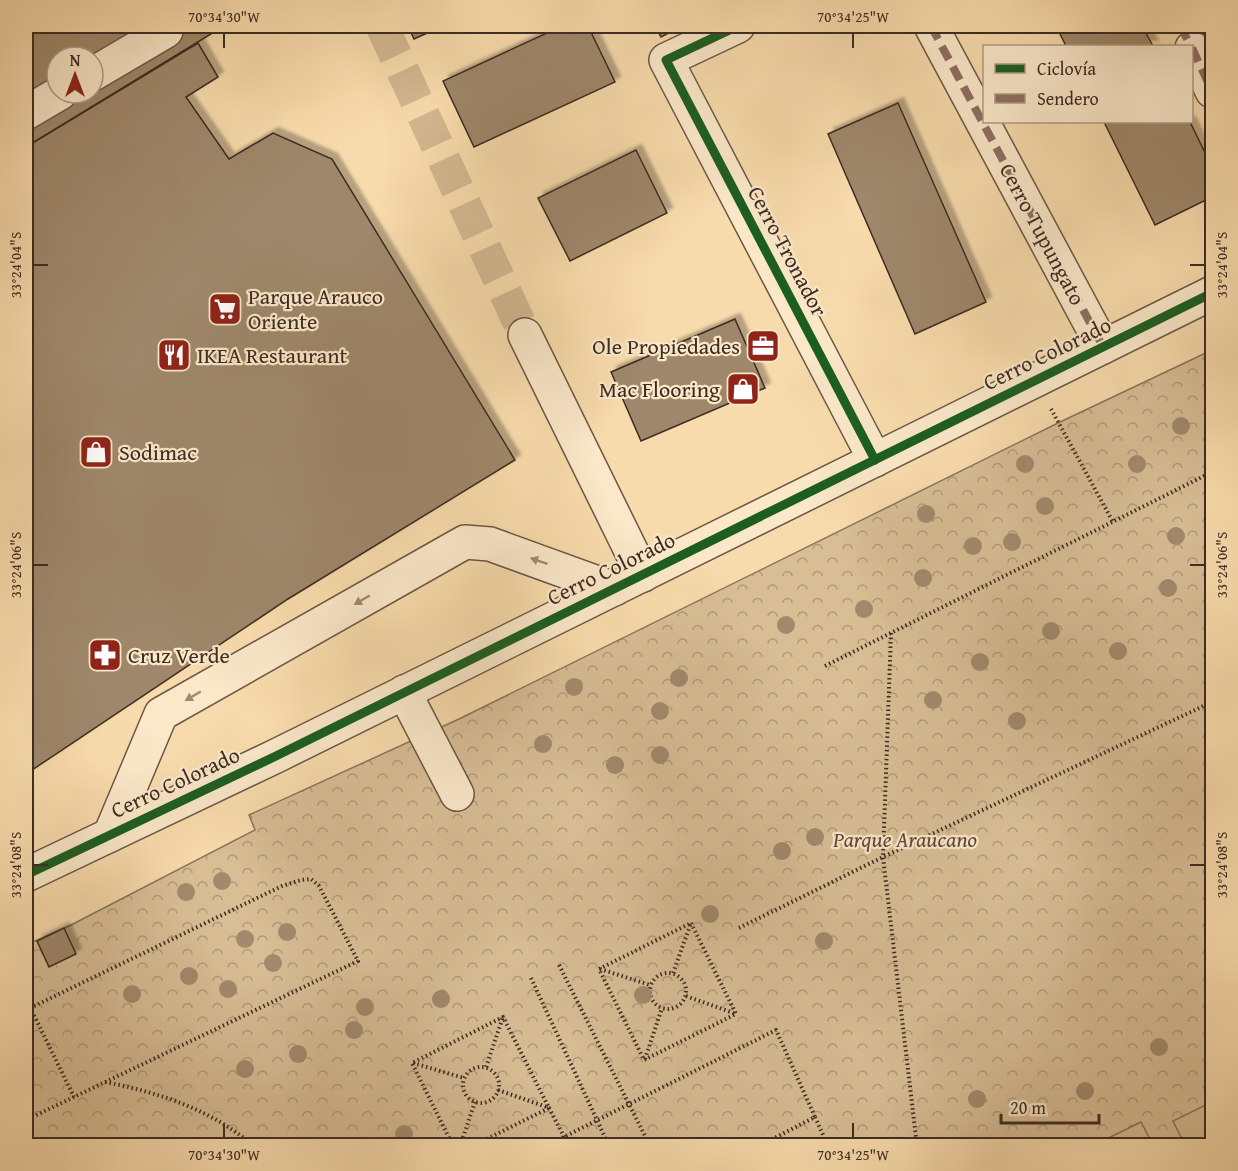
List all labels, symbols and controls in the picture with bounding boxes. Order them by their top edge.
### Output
text: 70°34'30"W [188,6,260,27]
text: 70°34'25"W [817,6,889,27]
north arrow [45,45,105,105]
legend [983,45,1193,123]
text: N [70,48,81,72]
text: Ciclovía [1037,55,1096,82]
text: Sendero [1037,85,1099,112]
street label: Cerro Tupungato [992,157,1094,311]
street label: Cerro Tronador [740,180,836,322]
text: 33°24'04"S [5,232,26,298]
text: 33°24'04"S [1211,232,1232,298]
place label: Parque Arauco Oriente [248,280,383,337]
supermarket icon: Parque Arauco Oriente [207,291,243,327]
street label: Cerro Colorado [978,308,1116,398]
office icon: Ole Propiedades [745,328,781,364]
place label: Ole Propiedades [592,330,740,362]
restaurant icon: IKEA Restaurant [156,337,192,373]
place label: IKEA Restaurant [197,339,347,371]
shop icon: Mac Flooring [725,371,761,407]
place label: Mac Flooring [599,373,720,405]
shop icon: Sodimac [78,434,114,470]
place label: Sodimac [119,436,197,468]
street label: Cerro Colorado [542,523,680,613]
text: 33°24'06"S [5,532,26,598]
text: 33°24'06"S [1211,532,1232,598]
one-way arrow [530,556,548,566]
one-way arrow [354,595,371,605]
pharmacy icon: Cruz Verde [87,637,123,673]
place label: Cruz Verde [128,639,230,671]
one-way arrow [184,691,201,701]
street label: Cerro Colorado [105,738,245,826]
park label: Parque Araucano [832,823,977,855]
text: 33°24'08"S [5,832,26,898]
text: 33°24'08"S [1211,832,1232,898]
scale bar [1001,1087,1098,1125]
text: 20 m [1010,1094,1046,1121]
text: 70°34'30"W [188,1144,260,1165]
text: 70°34'25"W [817,1144,889,1165]

